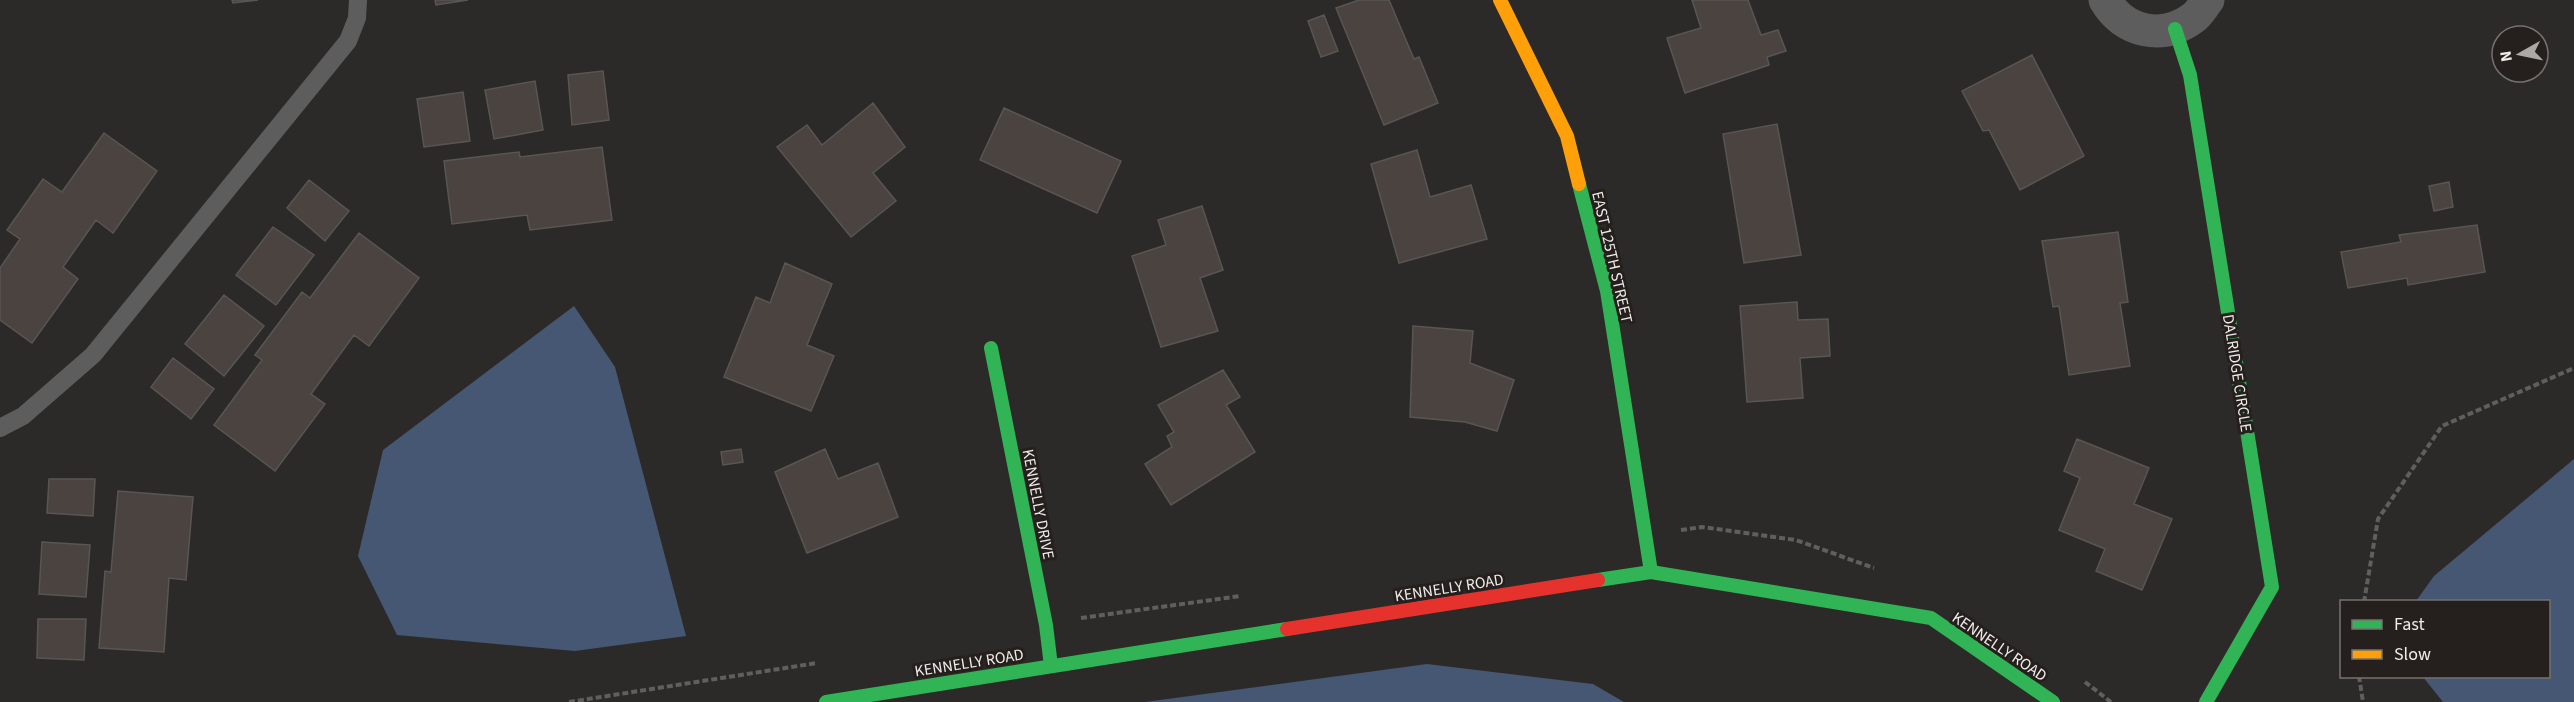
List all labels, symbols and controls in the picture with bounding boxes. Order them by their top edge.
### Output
north arrow [2490,24,2550,84]
text: N [2494,49,2518,63]
street label: EAST 125TH STREET [1586,189,1638,326]
street label: DALRIDGE CIRCLE [2217,313,2257,433]
street label: KENNELLY DRIVE [1017,447,1059,561]
street label: KENNELLY ROAD [1393,568,1505,607]
legend [2340,600,2550,678]
street label: KENNELLY ROAD [1948,607,2051,687]
text: Fast [2394,612,2425,637]
text: Slow [2394,642,2431,667]
street label: KENNELLY ROAD [913,643,1025,682]

